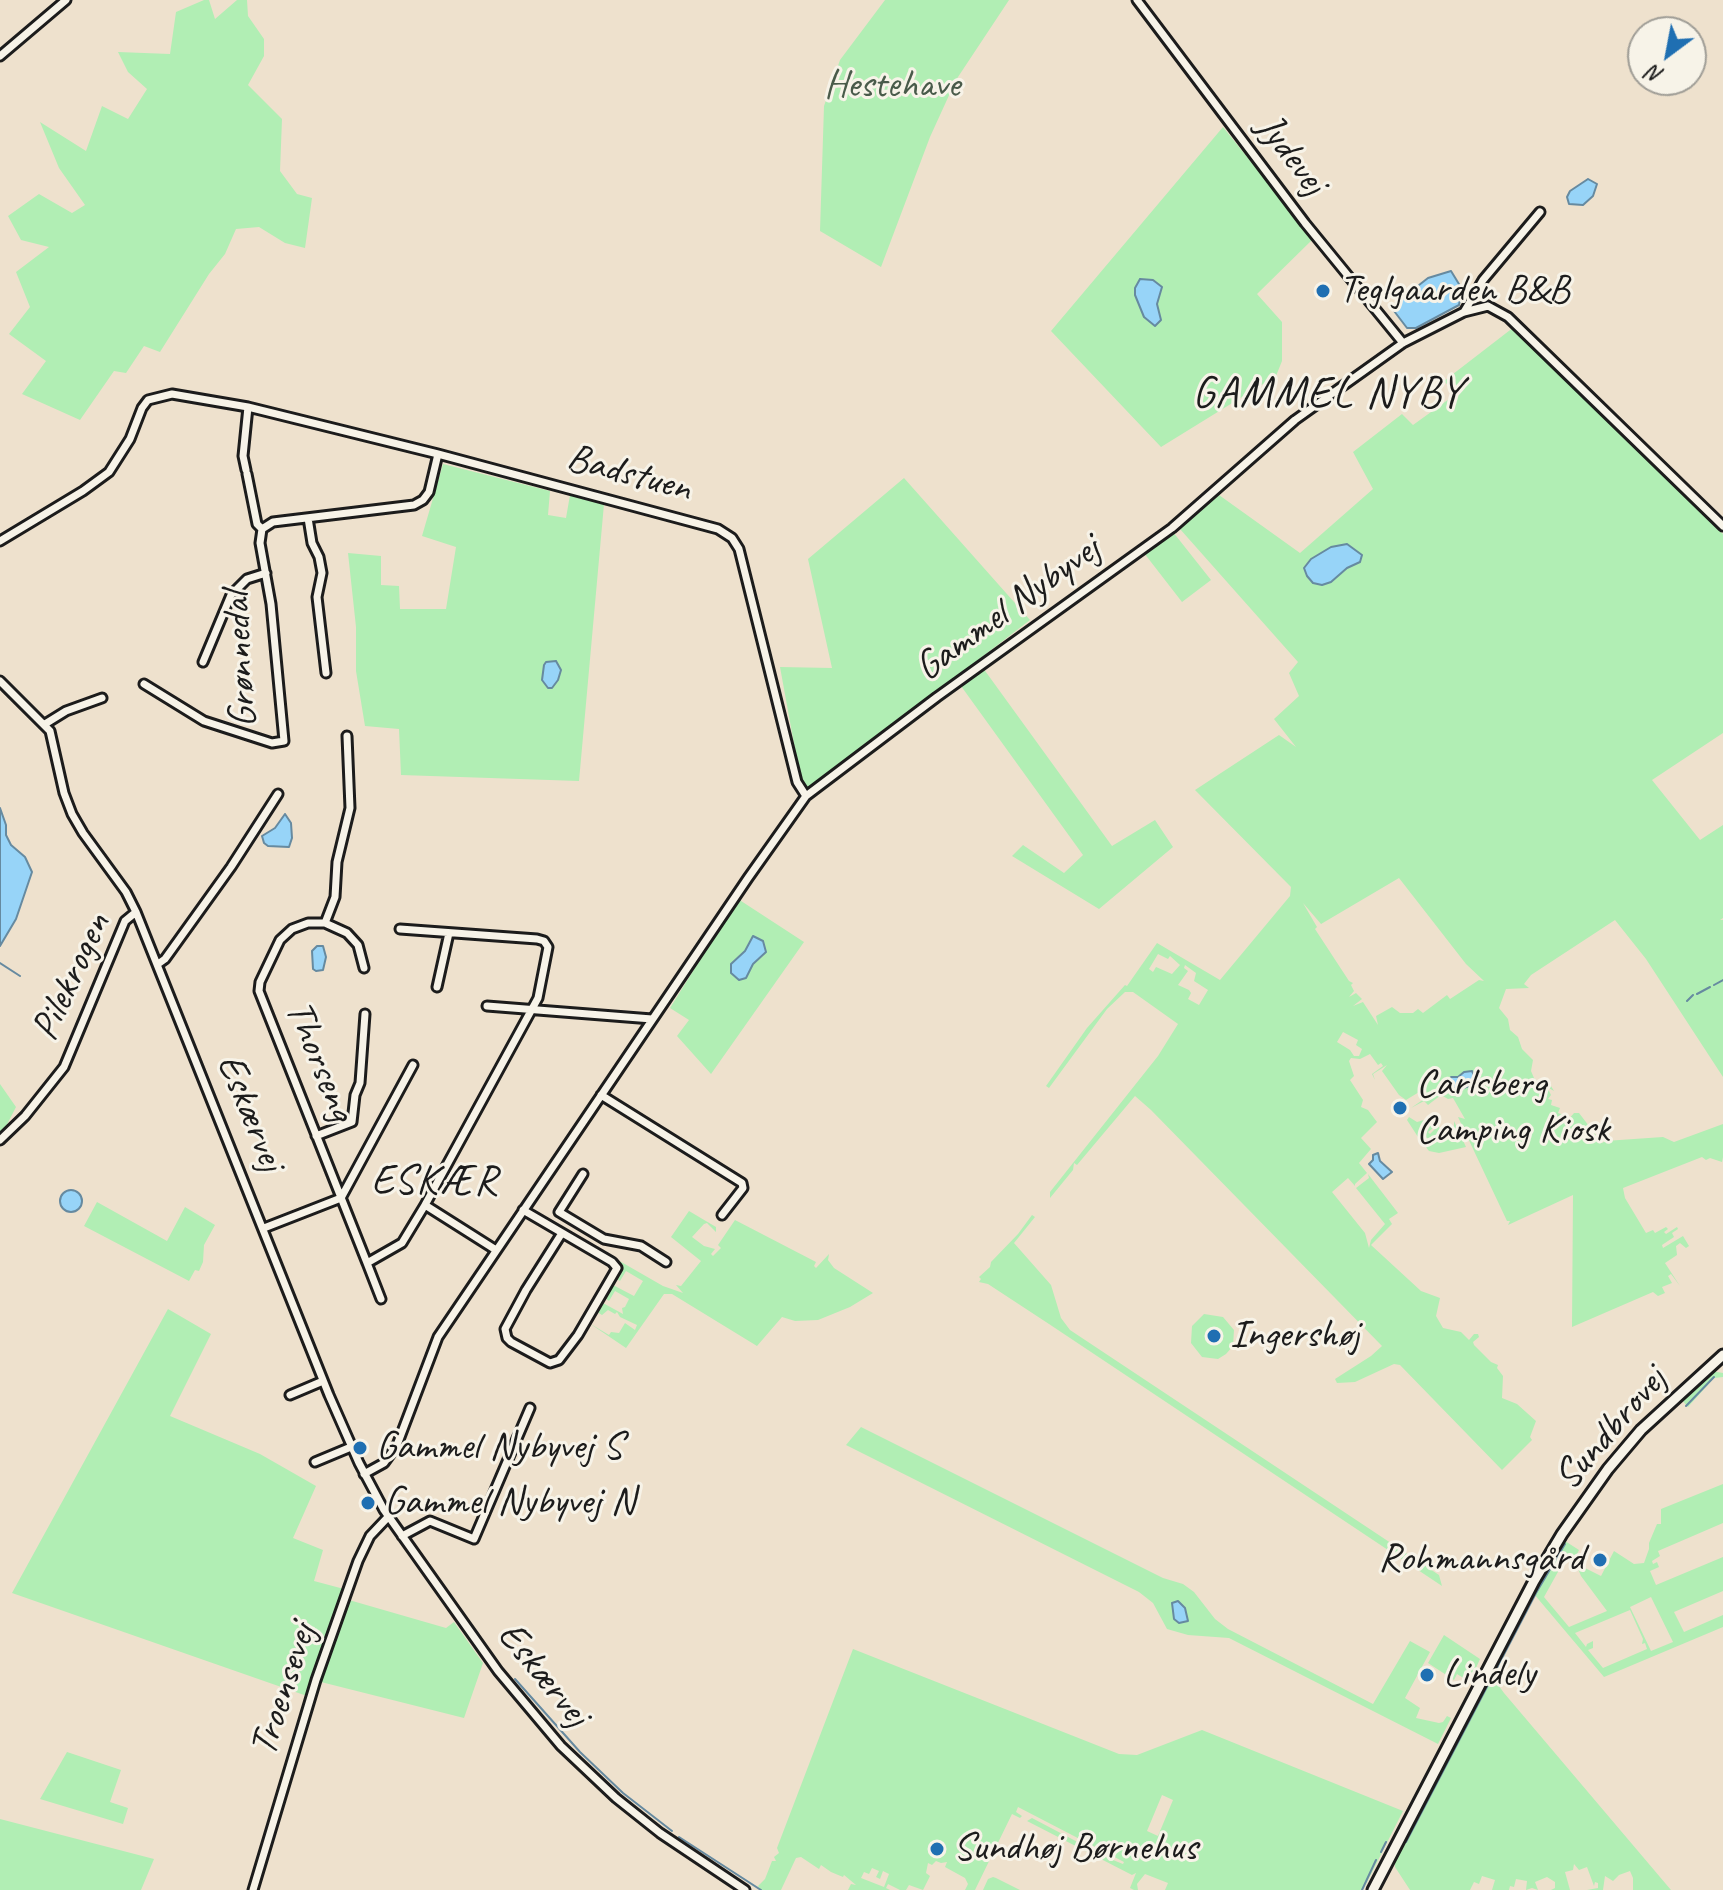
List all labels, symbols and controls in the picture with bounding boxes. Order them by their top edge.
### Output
north arrow [1627,16,1707,96]
text: N [1642,59,1669,90]
park label: Hestehave [824,62,960,110]
street label: Jydevej [1245,105,1337,205]
place label: Teglgaarden B&B [1339,267,1569,315]
marker: Teglgaarden B&B [1314,282,1332,300]
district label: GAMMEL NYBY [1192,368,1464,420]
street label: Badstuen [562,434,696,514]
street label: Gammel Nybyvej [906,526,1110,692]
street label: Grønnedal [213,591,269,729]
street label: Pilekrogen [22,906,122,1048]
street label: Thorseng [273,994,365,1128]
street label: Eskærvej [205,1048,295,1178]
place label: Carlsberg Camping Kiosk [1416,1061,1609,1155]
marker: Carlsberg Camping Kiosk [1391,1099,1409,1117]
district label: ESKÆR [371,1157,499,1207]
place label: Ingershøj [1230,1312,1359,1360]
marker: Ingershøj [1205,1327,1223,1345]
street label: Sundbrovej [1545,1358,1677,1500]
place label: Gammel Nybyvej S [376,1424,622,1472]
marker: Gammel Nybyvej S [351,1439,369,1457]
place label: Gammel Nybyvej N [384,1479,634,1527]
marker: Gammel Nybyvej N [359,1494,377,1512]
place label: Rohmannsgård [1378,1536,1584,1584]
marker: Rohmannsgård [1591,1551,1609,1569]
street label: Eskærvej [486,1613,600,1737]
street label: Troensevej [240,1618,328,1762]
place label: Lindely [1443,1651,1535,1699]
marker: Lindely [1418,1666,1436,1684]
place label: Sundhøj Børnehus [953,1825,1197,1873]
marker: Sundhøj Børnehus [928,1840,946,1858]

